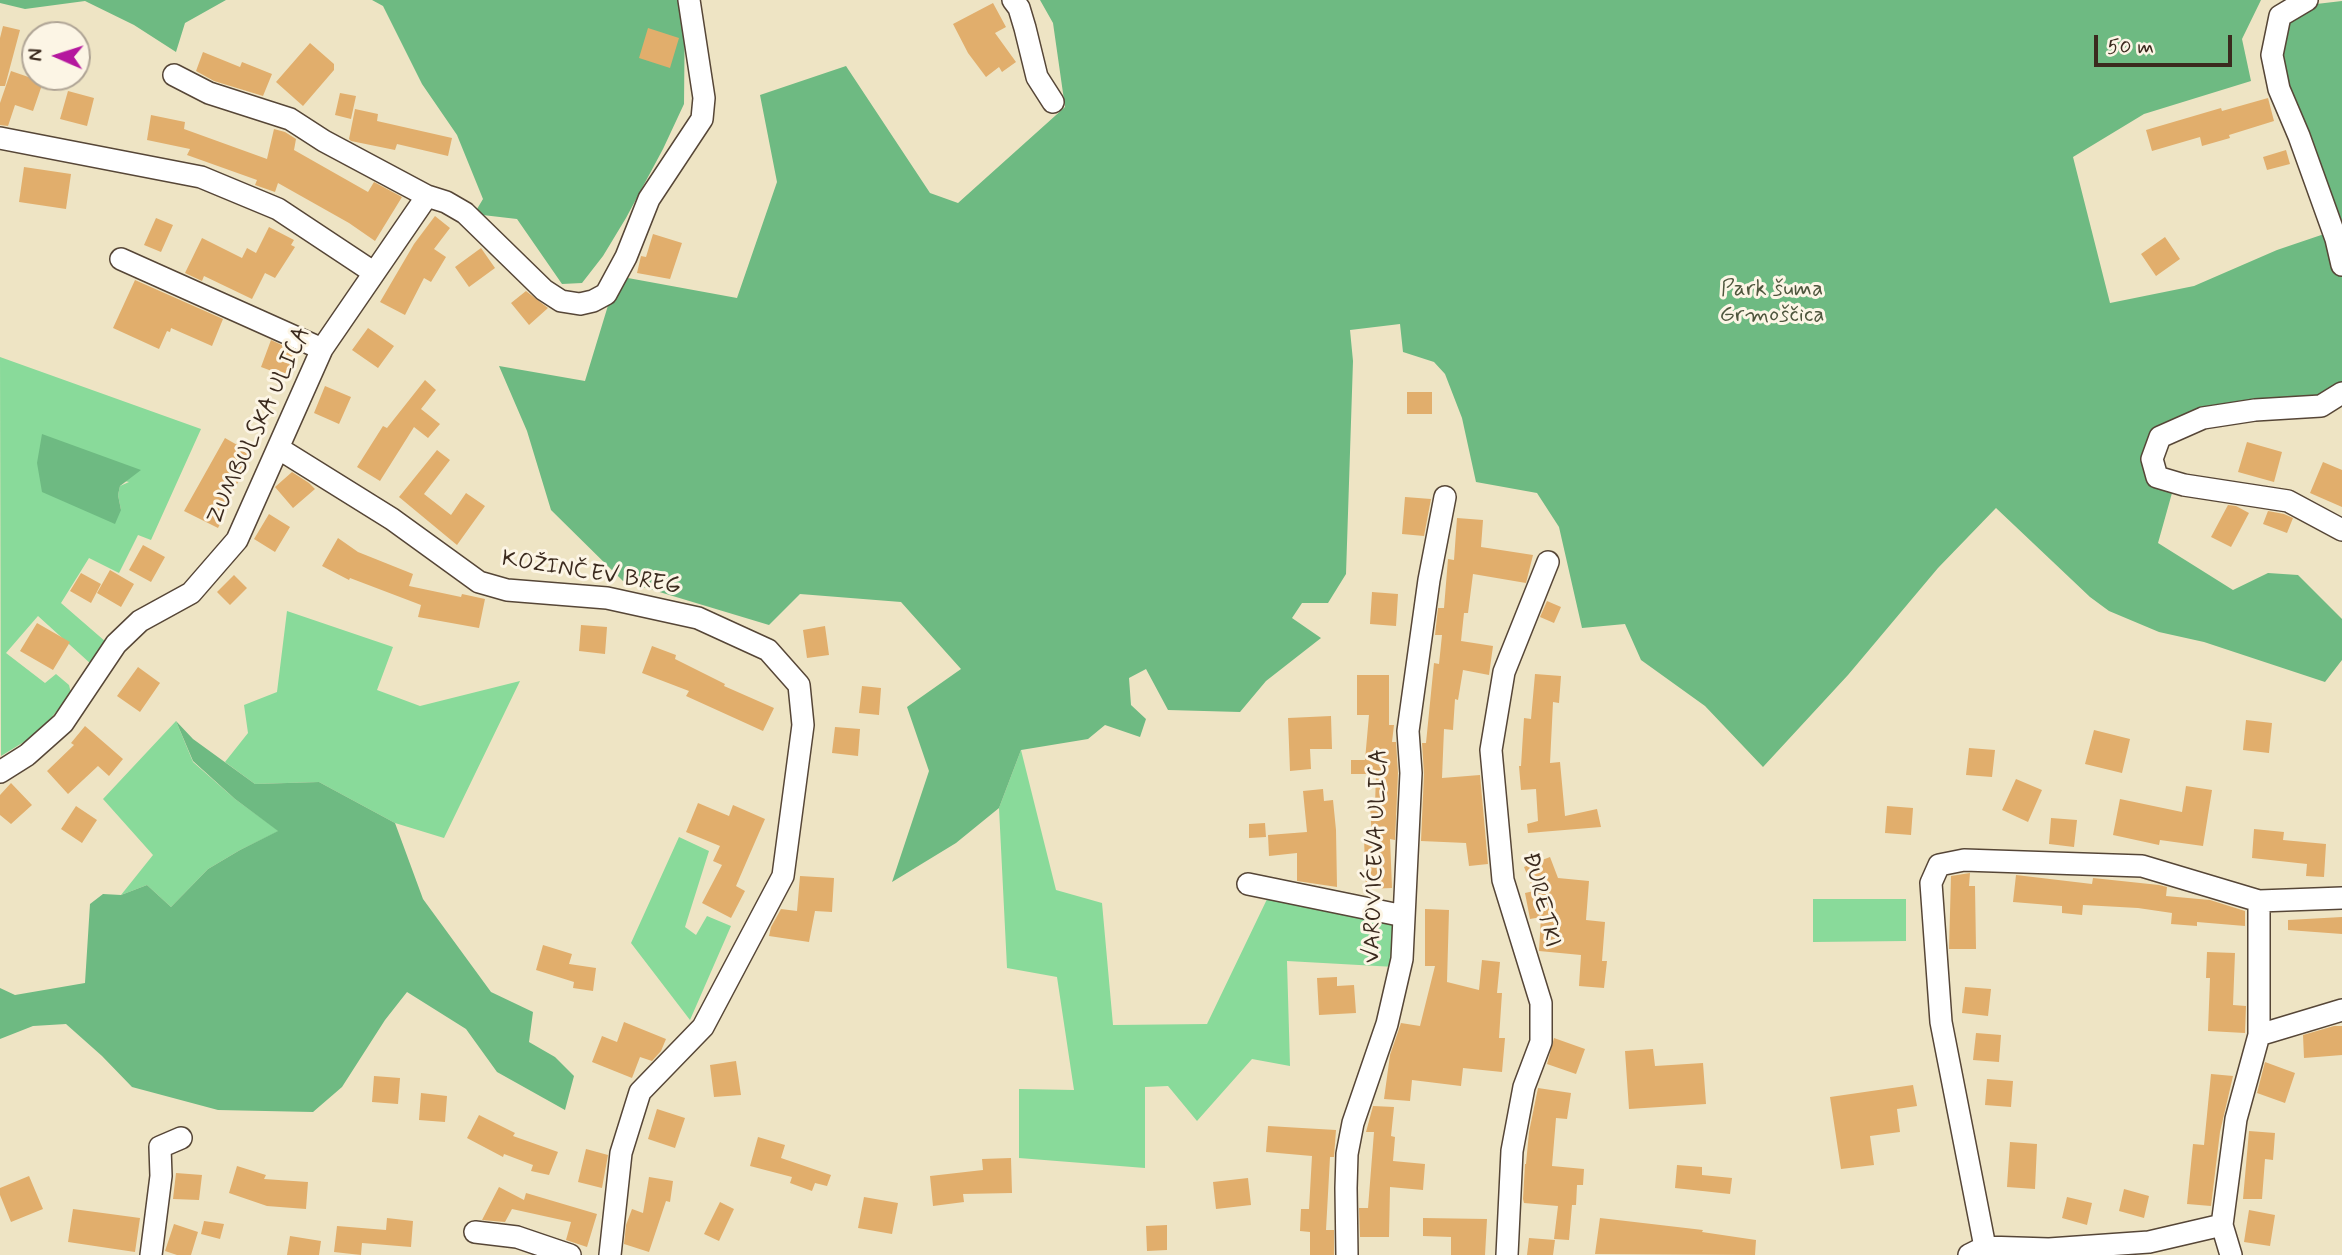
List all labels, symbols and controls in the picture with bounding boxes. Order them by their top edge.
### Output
north arrow [21,21,91,91]
scale bar [2097,21,2235,65]
text: 50 m [2107,33,2154,61]
text: N [24,48,49,62]
park label: Park šuma Grmoščica [1720,276,1824,330]
street label: ZUMBULSKA ULICA [202,323,318,529]
street label: KOŽINČEV BREG [499,546,683,602]
street label: VAROVIĆEVA ULICA [1359,748,1395,964]
street label: ĐURETKI [1515,850,1565,950]

